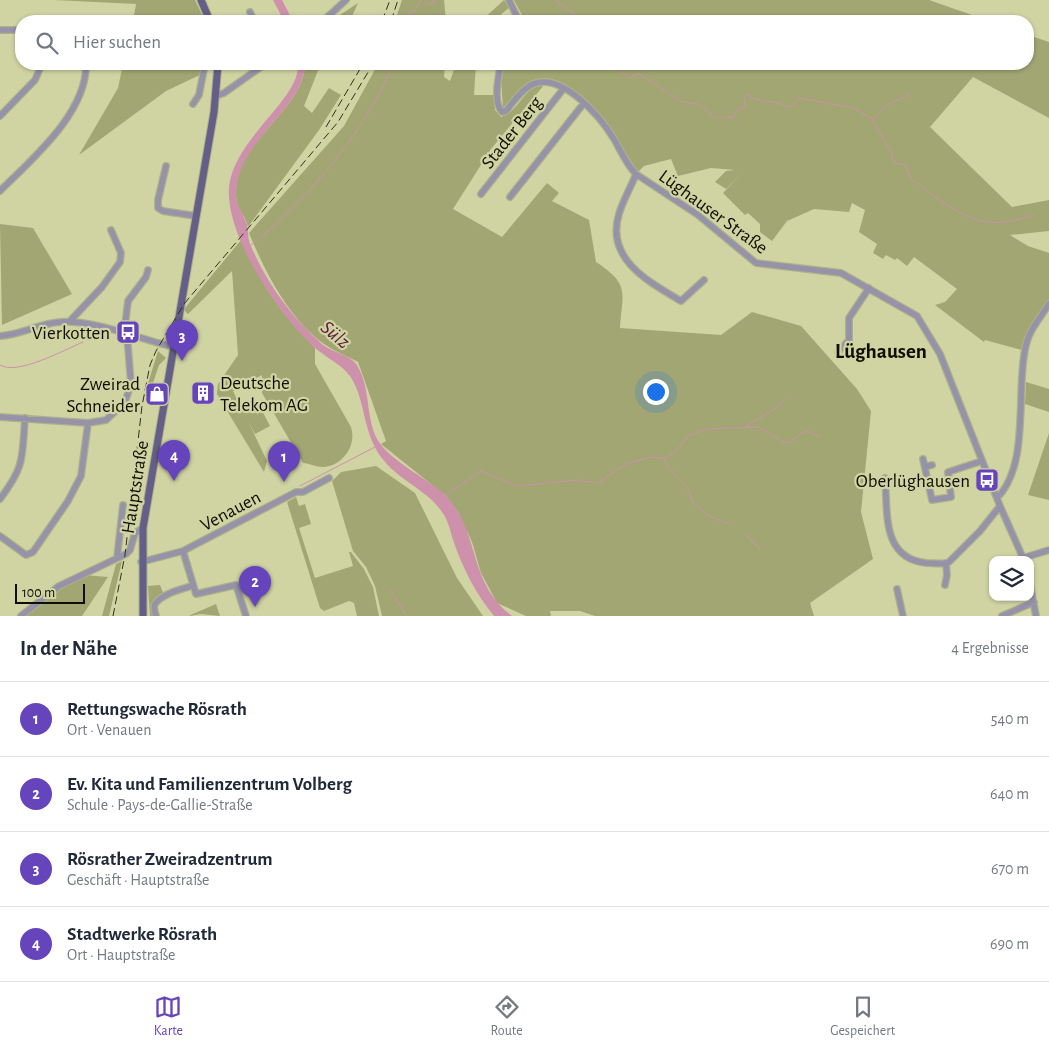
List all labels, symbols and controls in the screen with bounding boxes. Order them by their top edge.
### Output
search box [15,15,1034,70]
icon: search [33,29,61,57]
text: Hier suchen [73,33,161,52]
street label: Stader Berg [478,93,547,173]
street label: Lüghauser Straße [655,167,771,258]
water label: Sülz [317,317,354,353]
bus stop icon: Vierkotten [115,319,141,345]
pin: 3 [166,320,198,361]
place label: Vierkotten [32,324,110,343]
district label: Lüghausen [835,341,927,362]
place label: Deutsche Telekom AG [220,374,308,415]
place label: Zweirad Schneider [67,375,140,416]
your location [643,379,669,405]
building icon: Deutsche Telekom AG [190,380,216,406]
shop icon: Zweirad Schneider [144,381,170,407]
street label: Hauptstraße [119,439,152,535]
pin: 4 [158,440,190,481]
pin: 1 [268,441,300,482]
bus stop icon: Oberlüghausen [974,467,1000,493]
place label: Oberlüghausen [856,472,970,491]
street label: Venauen [197,488,264,535]
map controls [989,556,1034,601]
button: layers [989,556,1034,601]
pin: 2 [239,566,271,607]
scale bar [15,581,85,604]
text: 100 m [22,586,55,600]
text: In der Nähe [20,638,117,659]
text: 4 Ergebnisse [951,640,1029,656]
text: Rettungswache Rösrath [67,700,247,719]
text: 1 [33,711,39,727]
text: 540 m [991,711,1029,727]
text: Ort · Venauen [67,722,152,738]
text: Ev. Kita und Familienzentrum Volberg [67,775,352,794]
text: 2 [32,786,40,802]
text: 640 m [990,786,1029,802]
text: Schule · Pays-de-Gallie-Straße [67,797,253,813]
text: Rösrather Zweiradzentrum [67,850,273,869]
text: 3 [33,861,39,877]
text: 670 m [991,861,1029,877]
text: Geschäft · Hauptstraße [67,872,209,888]
text: Stadtwerke Rösrath [67,925,217,944]
text: 4 [32,936,40,952]
text: 690 m [990,936,1029,952]
text: Ort · Hauptstraße [67,947,175,963]
tab: Karte [154,993,183,1040]
tab: Route [491,993,523,1040]
tab: Gespeichert [830,993,895,1040]

